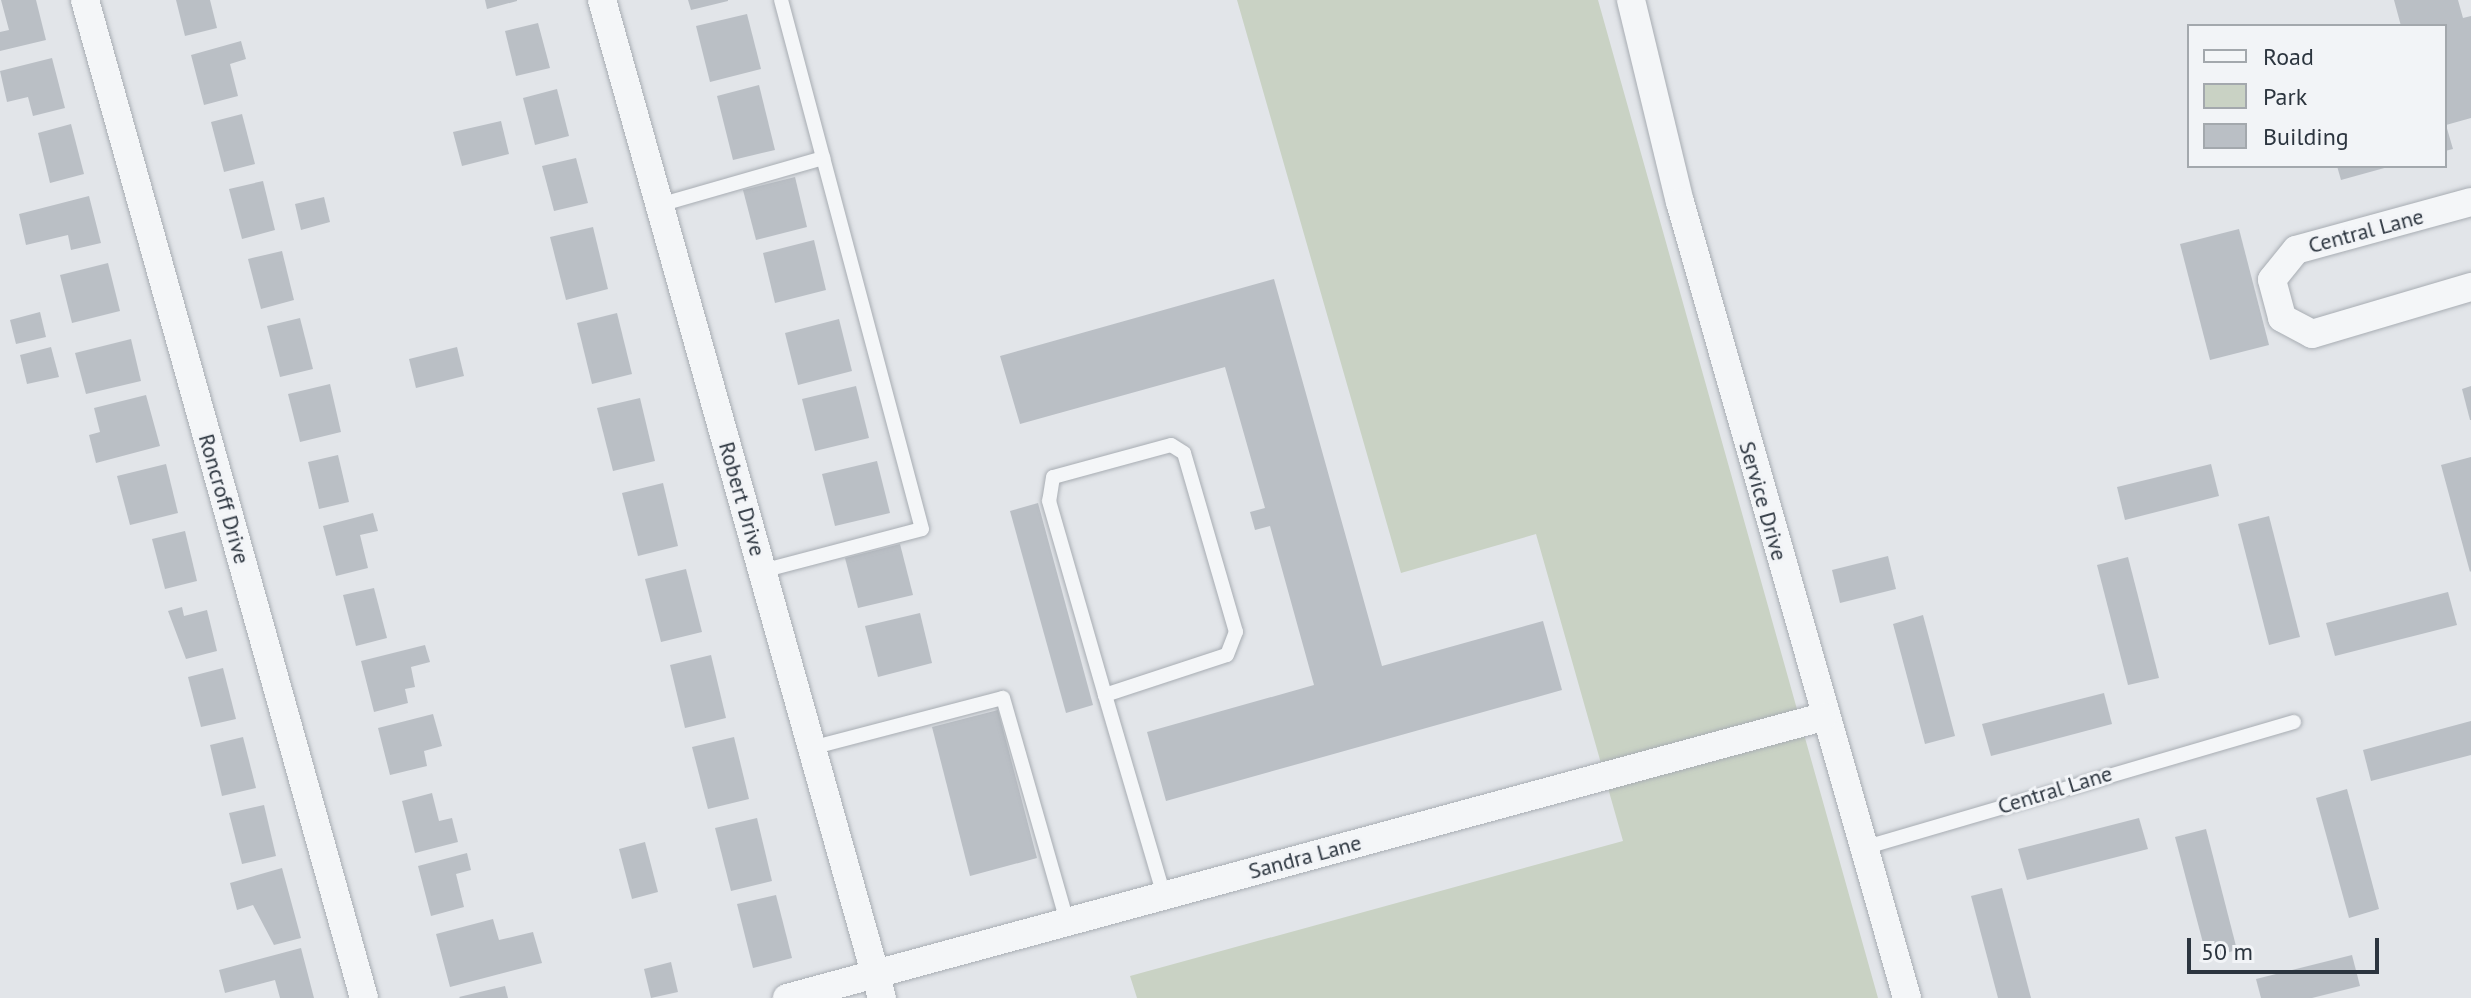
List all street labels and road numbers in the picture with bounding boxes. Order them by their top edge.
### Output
street label: Central Lane [2305,203,2427,259]
street label: Roncroff Drive [193,431,255,567]
street label: Service Drive [1733,438,1793,564]
street label: Robert Drive [713,439,771,559]
street label: Central Lane [1995,760,2115,820]
street label: Sandra Lane [1246,829,1364,885]

